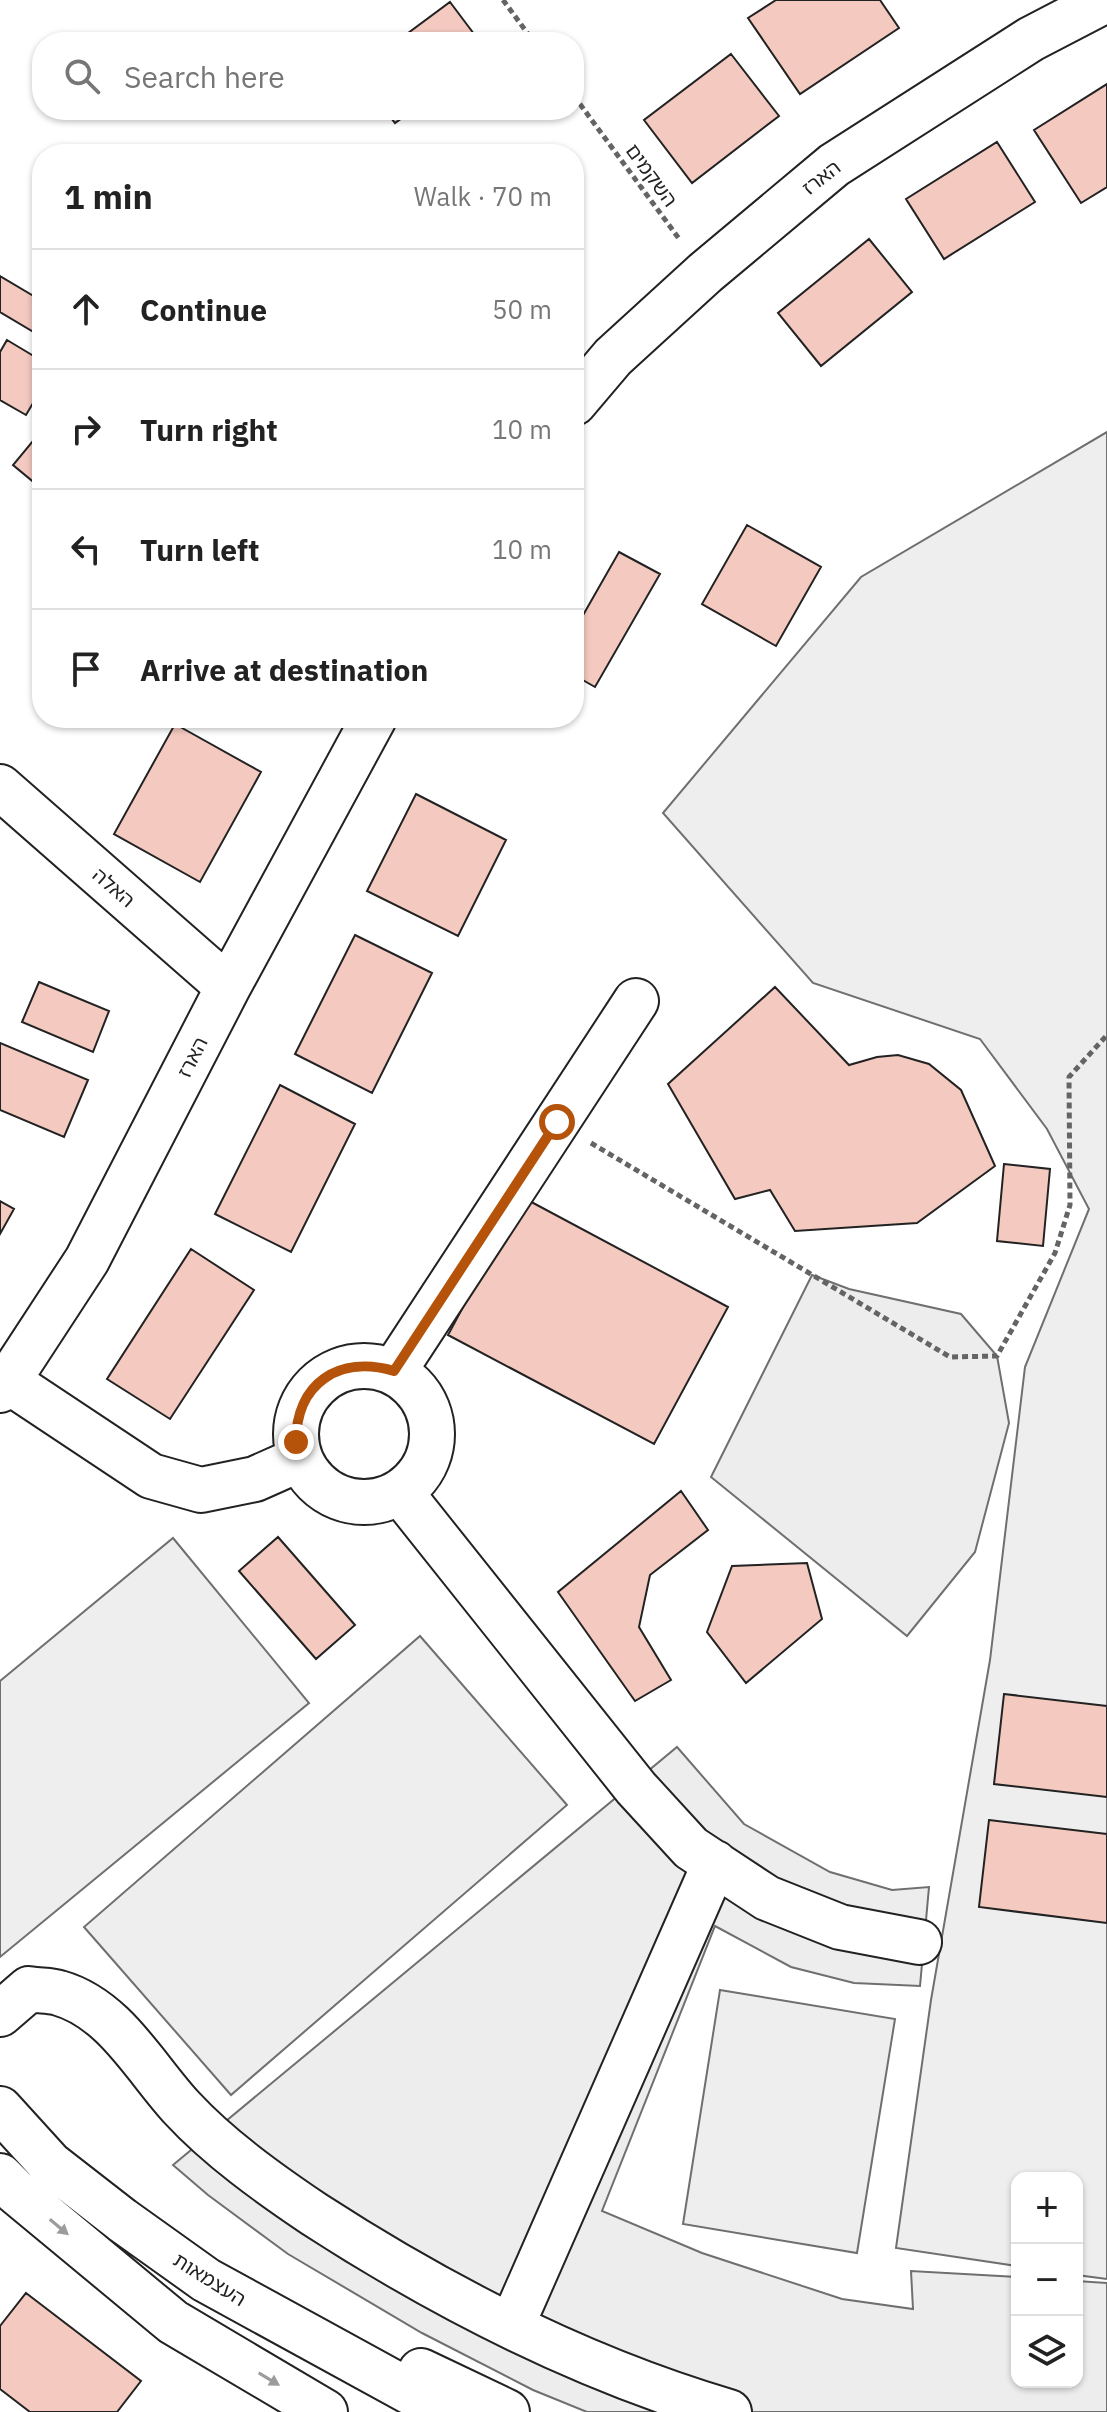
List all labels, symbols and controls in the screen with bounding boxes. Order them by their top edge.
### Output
search box [32,32,584,120]
icon: search [60,54,104,98]
text: Search here [124,57,285,96]
street label: השקמים [620,138,684,212]
street label: הארז [796,153,846,201]
text: 1 min [64,174,153,218]
text: Walk · 70 m [414,179,552,213]
icon: ahead [64,287,108,331]
text: Continue [140,290,267,329]
text: 50 m [492,292,552,326]
icon: right [64,407,108,451]
text: Turn right [140,410,278,449]
text: 10 m [492,412,552,446]
icon: left [64,527,108,571]
text: Turn left [140,530,259,569]
text: 10 m [492,532,552,566]
icon: arrive [64,647,108,691]
text: Arrive at destination [140,650,428,689]
street label: האלה [87,861,141,913]
street label: הארז [170,1032,214,1082]
route start [539,1104,575,1140]
route end [278,1424,314,1460]
map controls [1011,2172,1083,2388]
button: + [1011,2172,1083,2244]
one-way arrow [48,2218,68,2235]
button: − [1011,2244,1083,2316]
street label: העצמאות [168,2246,252,2312]
button: layers [1011,2316,1083,2388]
one-way arrow [258,2372,280,2386]

